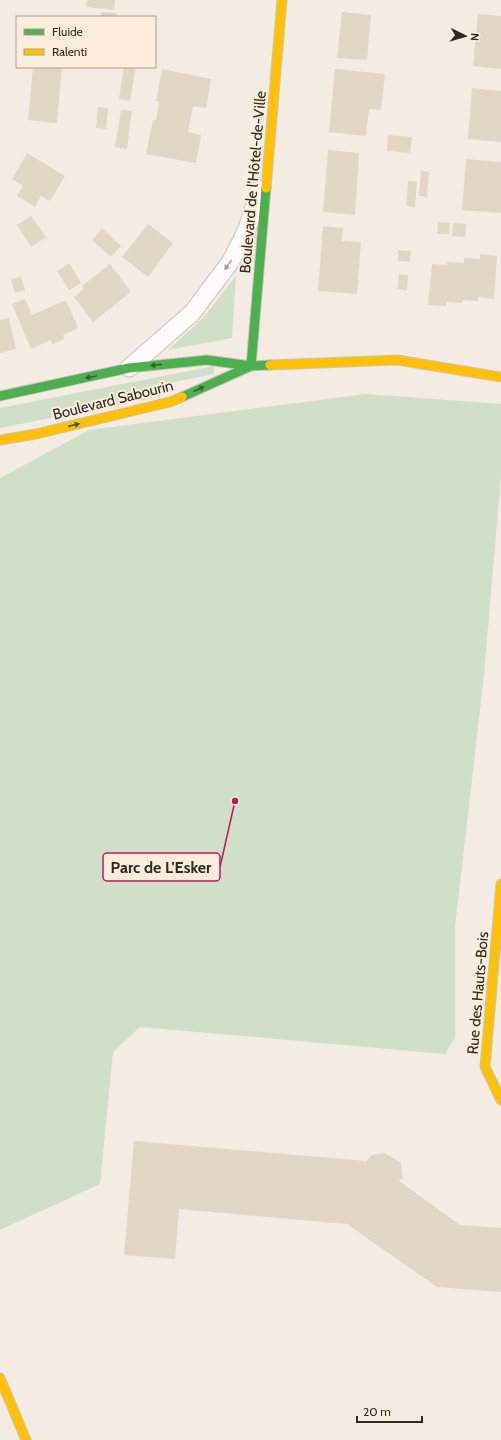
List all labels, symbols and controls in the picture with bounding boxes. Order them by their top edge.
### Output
legend [16,16,156,68]
north arrow [445,16,485,56]
text: Fluide [52,24,83,39]
text: N [468,32,482,41]
text: Ralenti [52,44,87,59]
street label: Boulevard de l'Hôtel-de-Ville [236,90,270,274]
one-way arrow [224,260,232,271]
one-way arrow [150,362,162,368]
one-way arrow [85,374,97,380]
street label: Boulevard Sabourin [51,376,175,424]
one-way arrow [193,386,204,392]
one-way arrow [68,421,80,427]
callout: Parc de L'Esker [103,853,220,881]
text: Parc de L'Esker [111,858,212,877]
street label: Rue des Hauts-Bois [464,931,492,1055]
scale bar [357,1398,422,1424]
text: 20 m [363,1404,391,1419]

